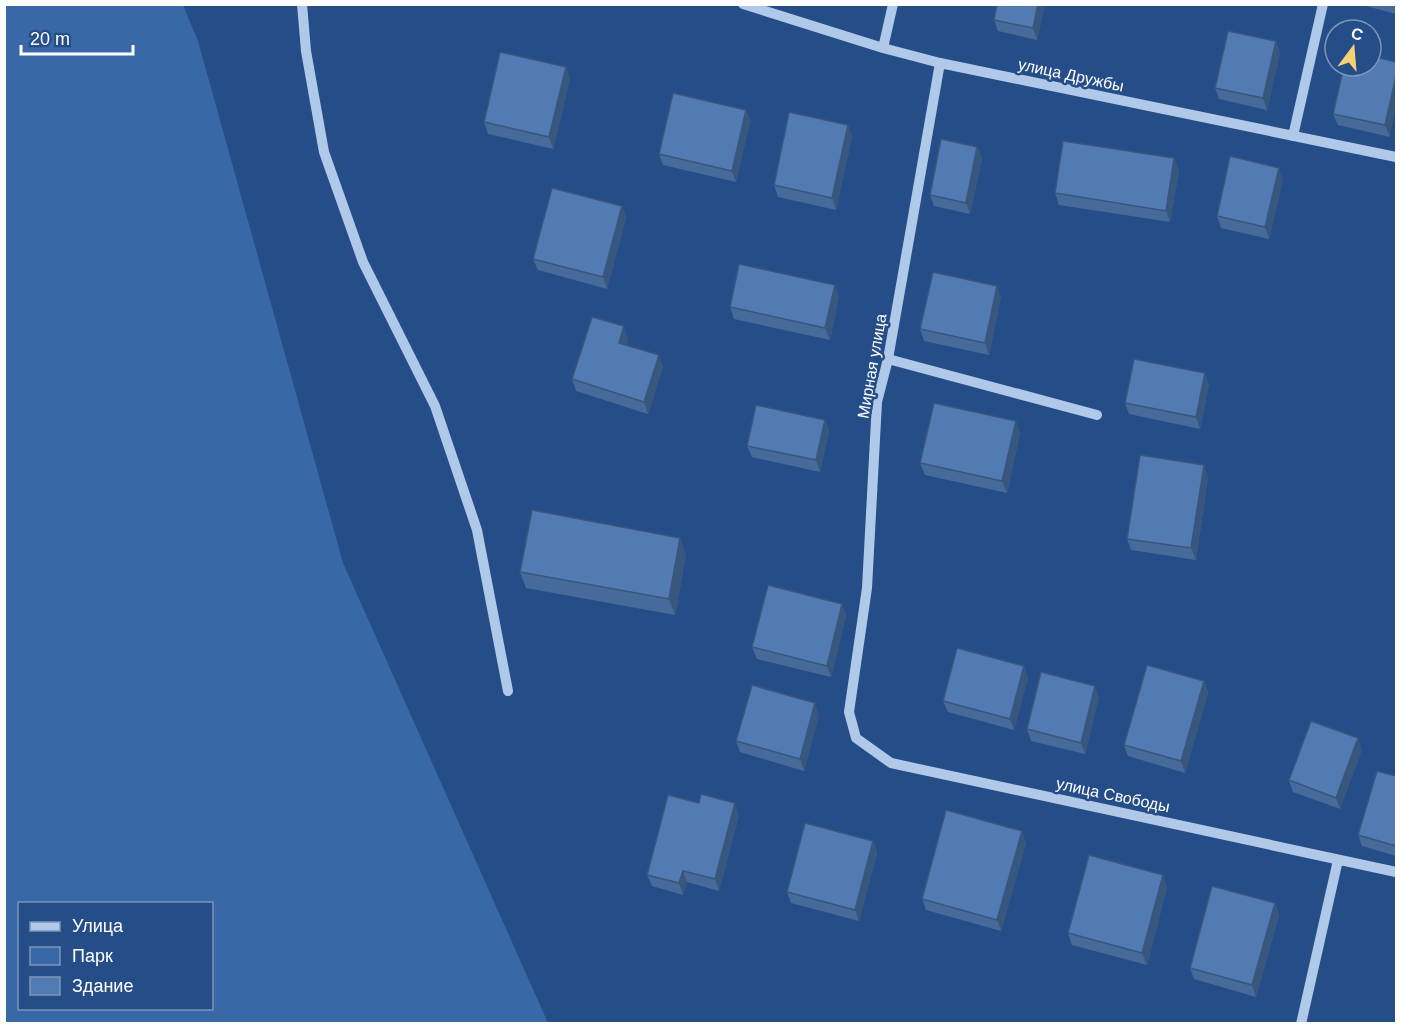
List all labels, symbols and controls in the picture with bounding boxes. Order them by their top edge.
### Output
scale bar [21,18,134,56]
north arrow [1323,18,1383,78]
text: С [1349,24,1365,44]
text: 20 m [30,29,70,49]
street label: улица Дружбы [1017,55,1125,95]
street label: Мирная улица [854,312,890,420]
street label: улица Свободы [1055,775,1171,815]
legend [18,902,213,1010]
text: Улица [72,916,124,936]
text: Парк [72,946,113,966]
text: Здание [72,976,133,996]

